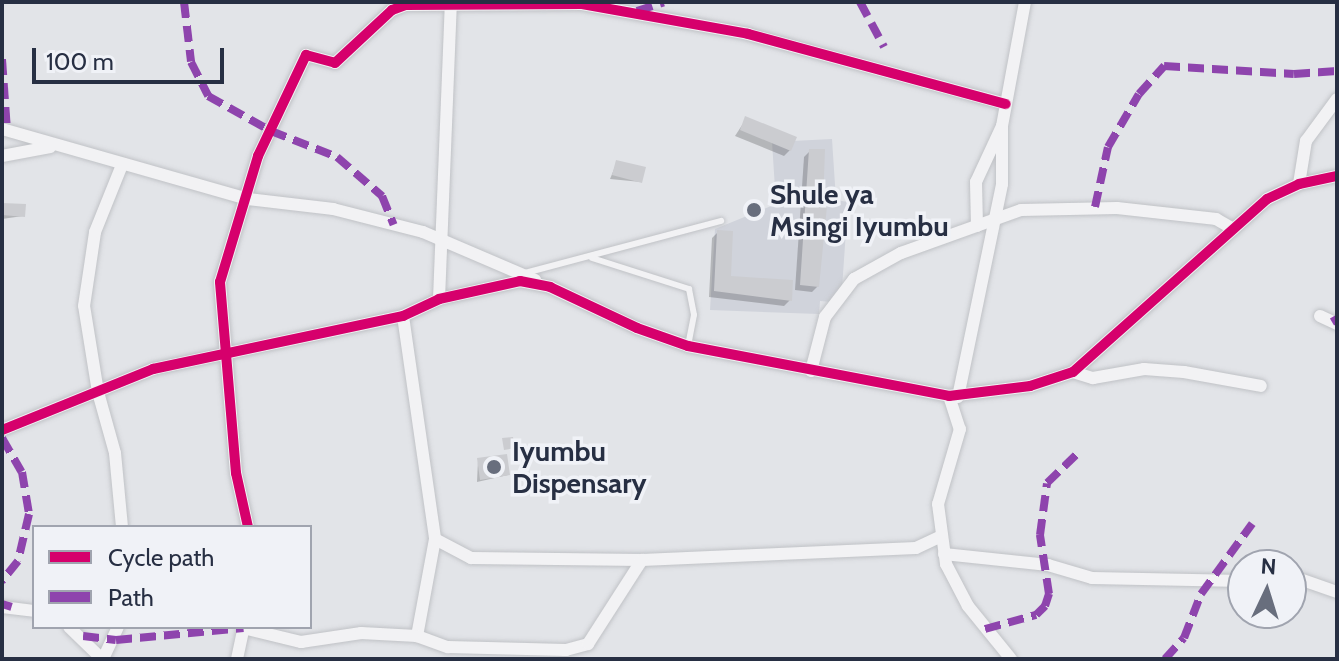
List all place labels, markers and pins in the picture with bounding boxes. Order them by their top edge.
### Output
place label: Shule ya Msingi Iyumbu [770,177,949,243]
marker: Shule ya Msingi Iyumbu [745,201,763,219]
place label: Iyumbu Dispensary [512,434,646,500]
marker: Iyumbu Dispensary [483,456,505,478]

